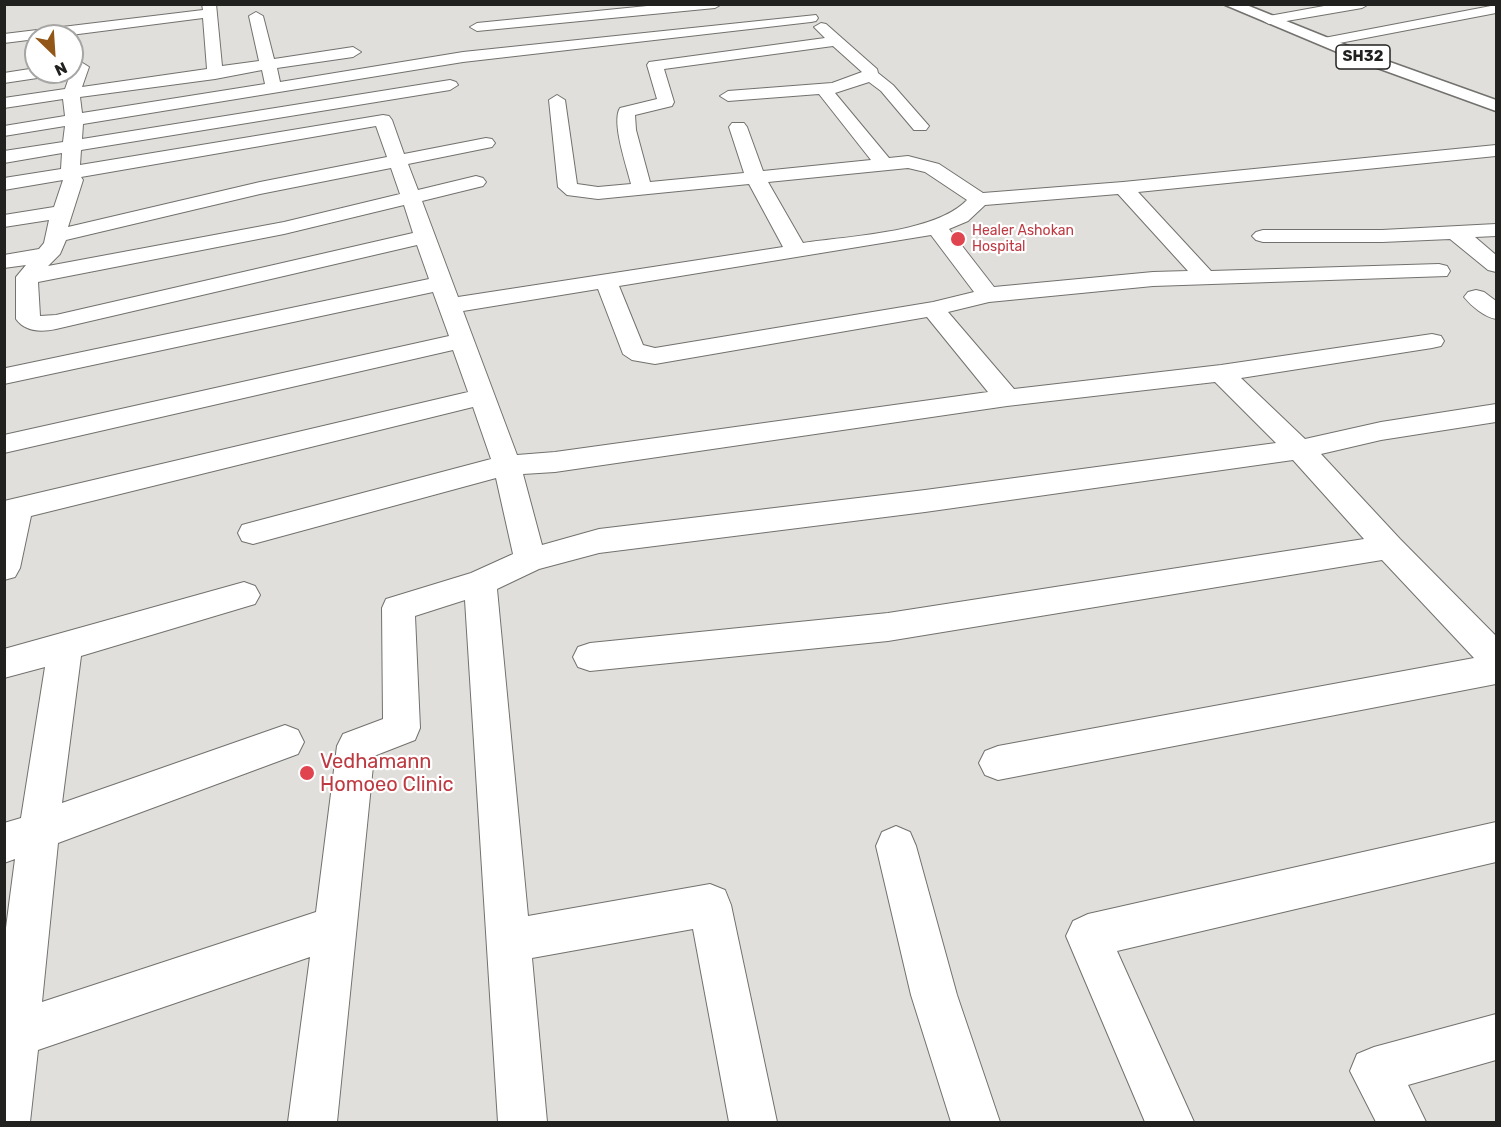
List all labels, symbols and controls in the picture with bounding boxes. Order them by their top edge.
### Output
north arrow [24,24,84,84]
road number: SH32 [1336,45,1390,69]
text: N [52,58,70,80]
place label: Healer Ashokan Hospital [972,223,1074,256]
marker: Healer Ashokan Hospital [949,230,967,248]
place label: Vedhamann Homoeo Clinic [320,750,454,797]
marker: Vedhamann Homoeo Clinic [298,764,316,782]

